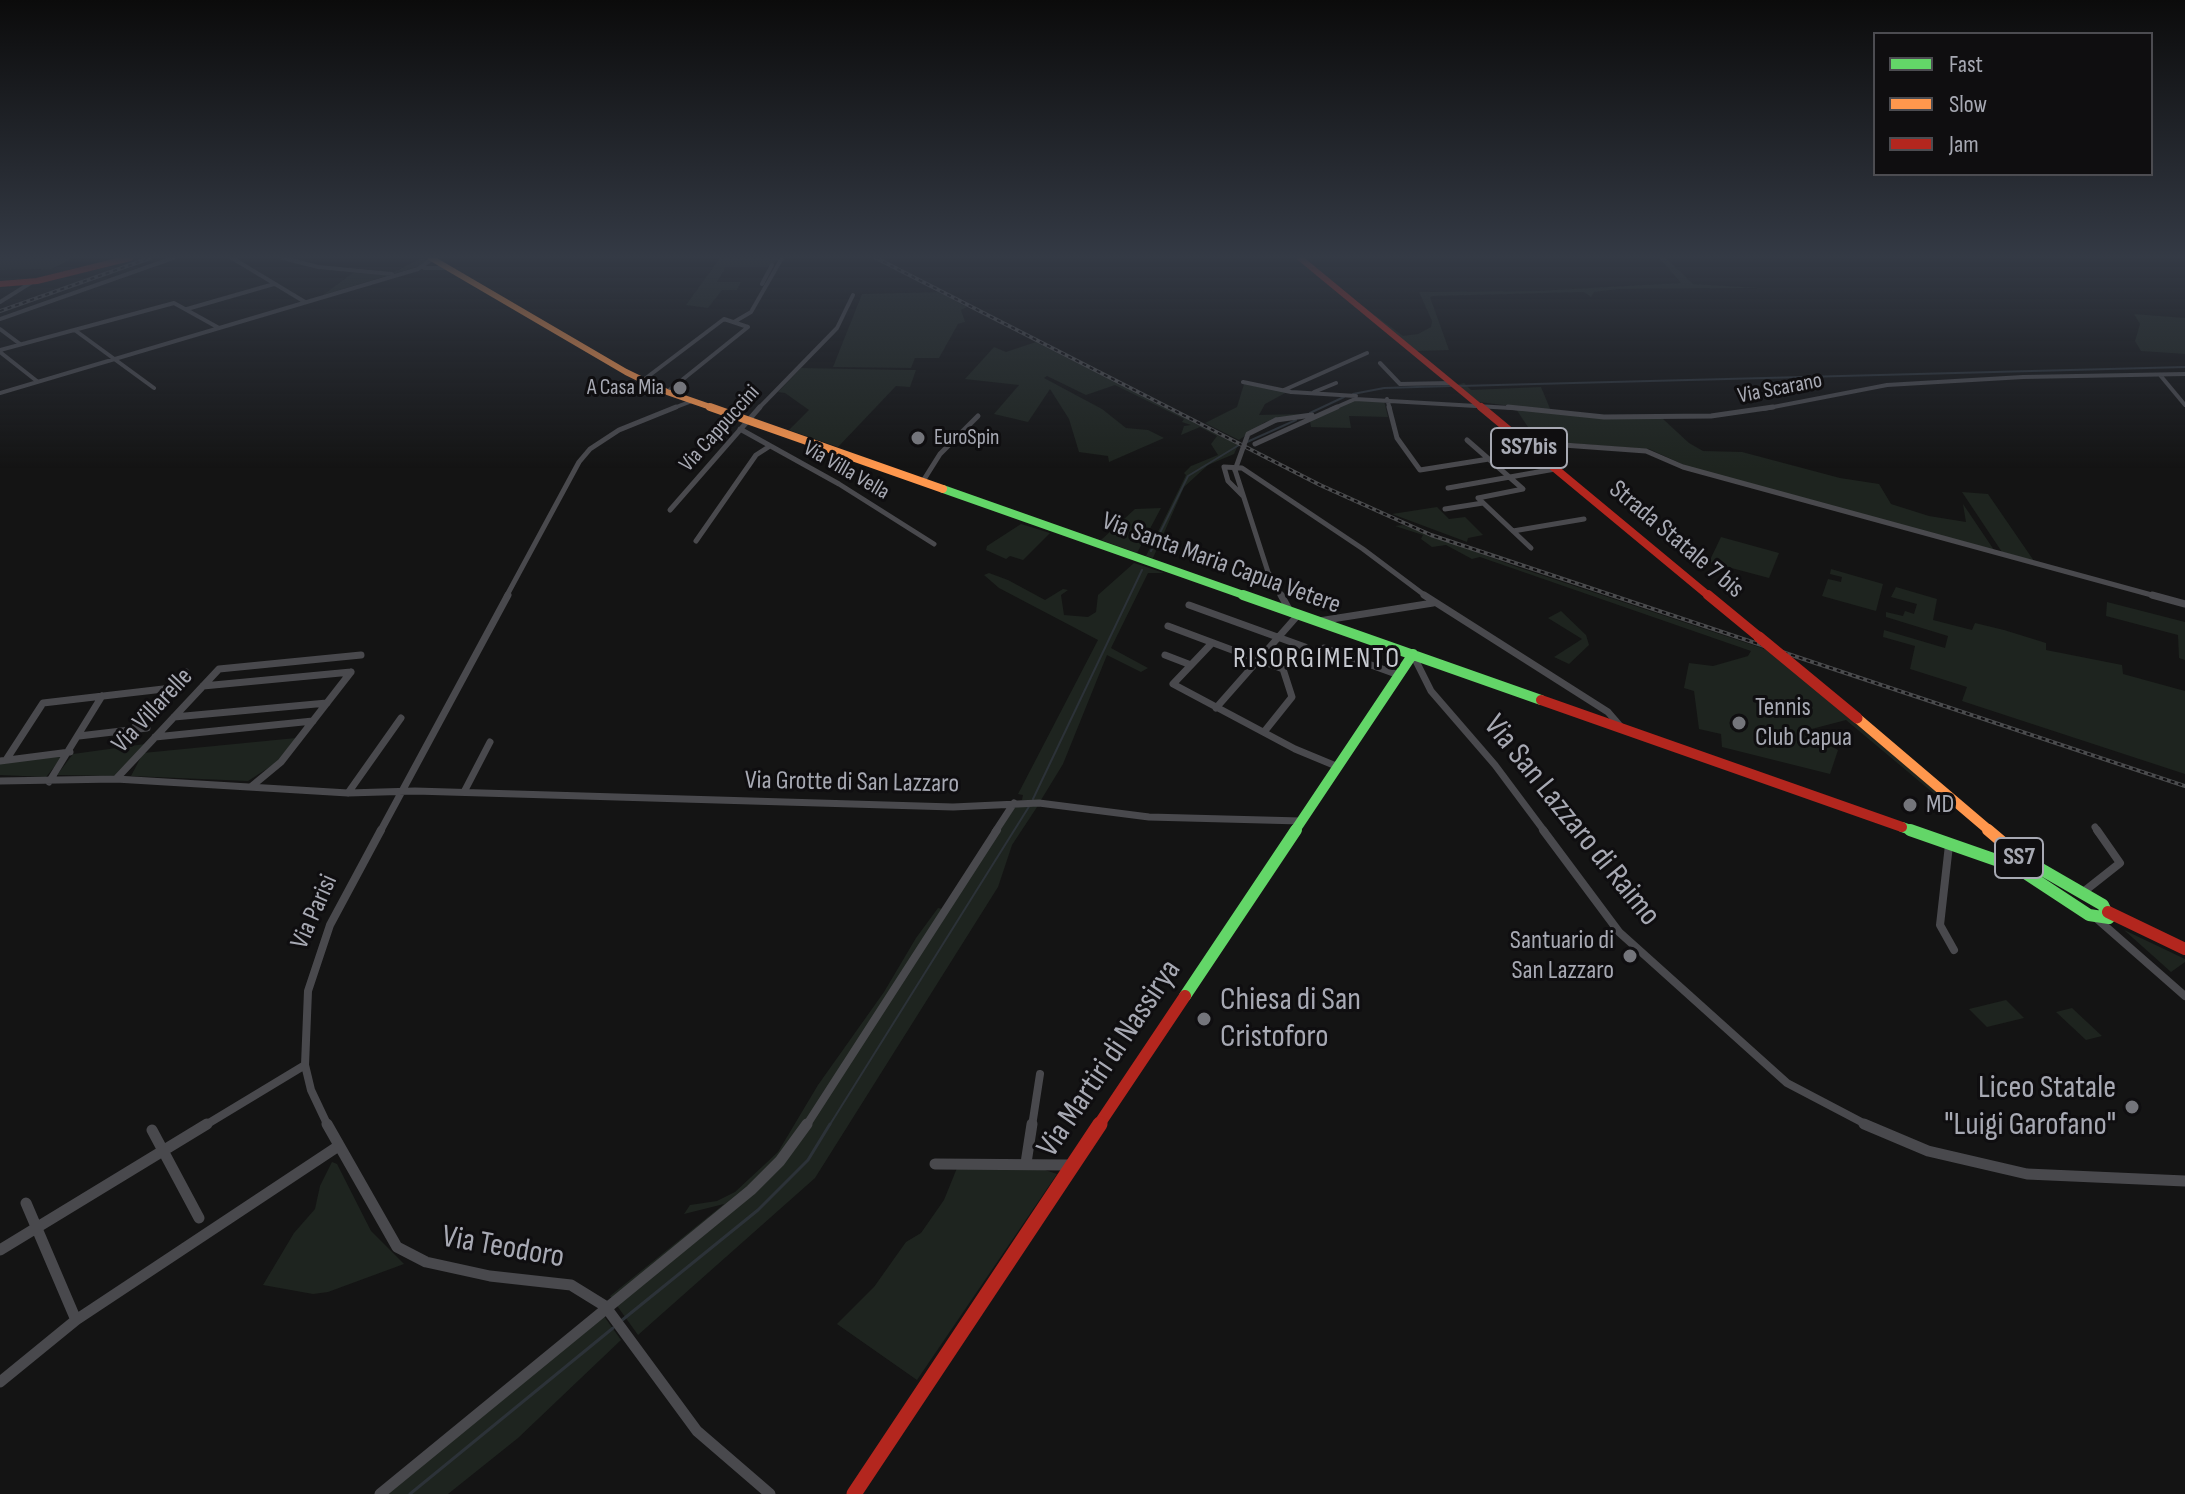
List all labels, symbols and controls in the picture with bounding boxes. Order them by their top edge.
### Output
legend [1873,32,2153,176]
text: Fast [1949,50,1983,79]
text: Slow [1949,90,1987,119]
text: Jam [1949,130,1979,159]
street label: Via Scarano [1736,368,1824,410]
place label: A Casa Mia [587,375,664,401]
marker: A Casa Mia [671,379,689,397]
street label: Via Cappuccini [674,380,766,478]
place label: EuroSpin [934,425,999,451]
road number: SS7bis [1491,428,1567,468]
marker: EuroSpin [909,429,927,447]
street label: Via Villa Vella [798,436,894,506]
street label: Strada Statale 7 bis [1602,474,1750,606]
street label: Via Santa Maria Capua Vetere [1097,506,1345,622]
district label: RISORGIMENTO [1233,643,1401,677]
street label: Via Villarelle [106,662,200,760]
place label: Tennis Club Capua [1755,692,1852,754]
street label: Via San Lazzaro di Raimo [1474,708,1668,934]
marker: Tennis Club Capua [1730,714,1748,732]
street label: Via Grotte di San Lazzaro [745,766,959,800]
place label: MD [1926,789,1954,821]
marker: MD [1901,796,1919,814]
road number: SS7 [1995,838,2043,878]
street label: Via Parisi [285,870,345,954]
place label: Santuario di San Lazzaro [1510,925,1614,986]
marker: Santuario di San Lazzaro [1621,947,1639,965]
street label: Via Martiri di Nassirya [1030,953,1190,1165]
place label: Chiesa di San Cristoforo [1220,982,1361,1057]
marker: Chiesa di San Cristoforo [1195,1010,1213,1028]
place label: Liceo Statale "Luigi Garofano" [1944,1070,2116,1145]
marker: Liceo Statale "Luigi Garofano" [2123,1098,2141,1116]
street label: Via Teodoro [439,1218,567,1278]

